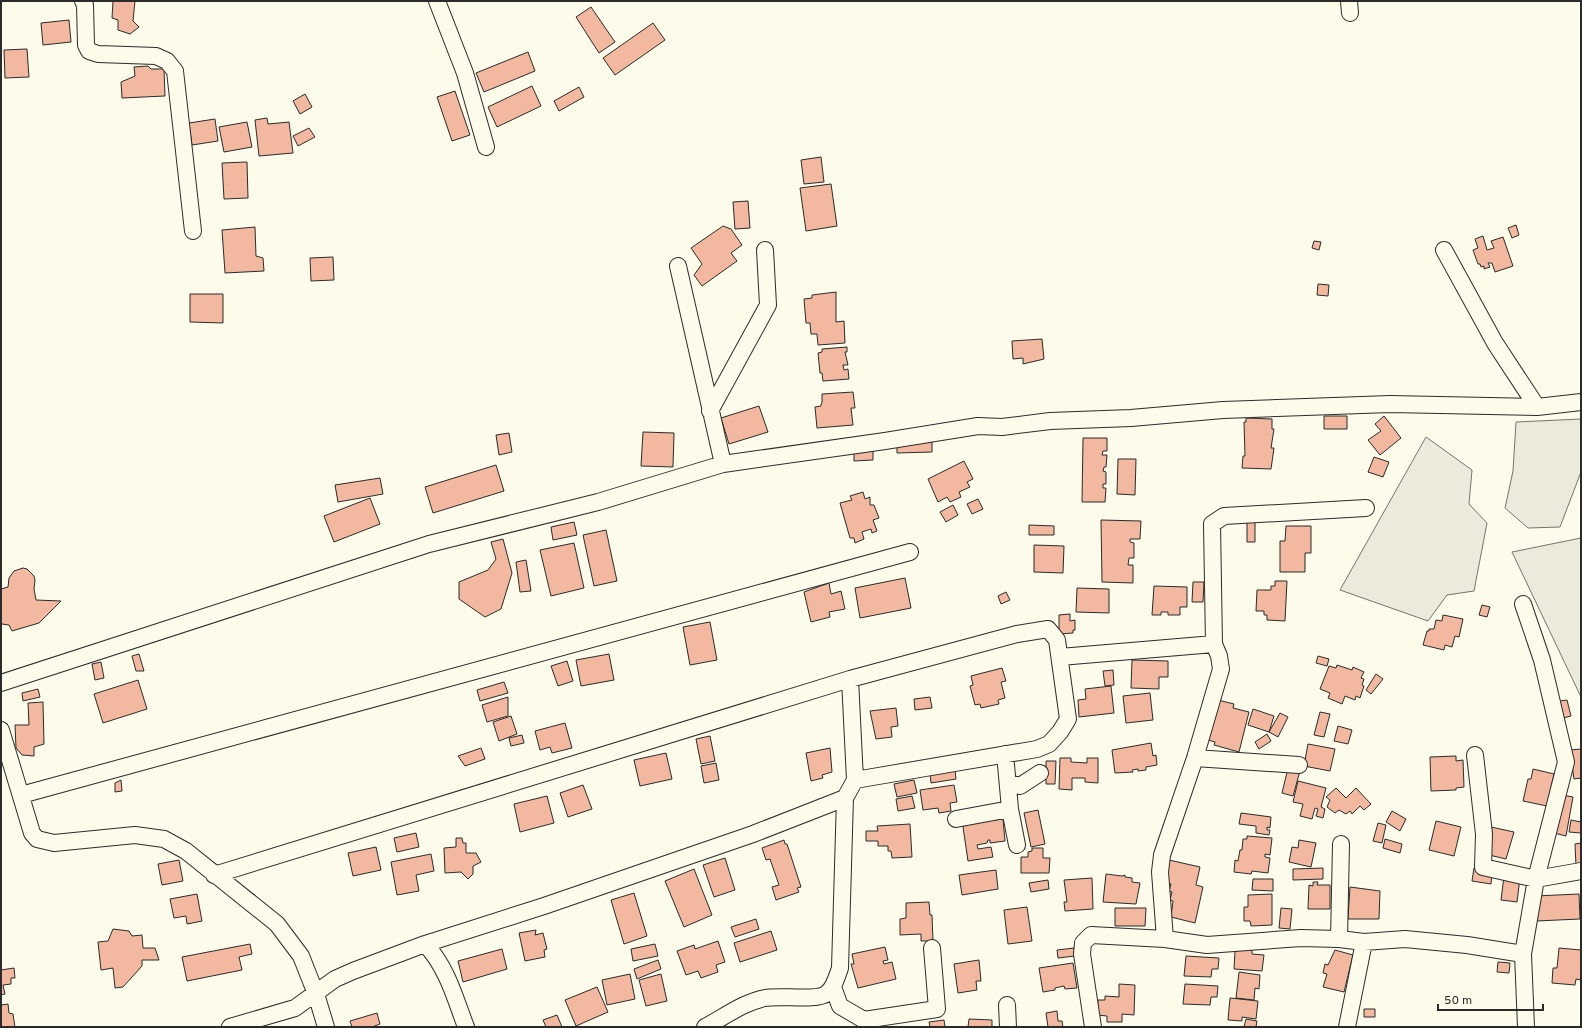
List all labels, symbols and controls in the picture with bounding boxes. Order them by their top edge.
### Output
scale bar [1438,986,1543,1012]
text: 50 m [1444,993,1472,1009]

